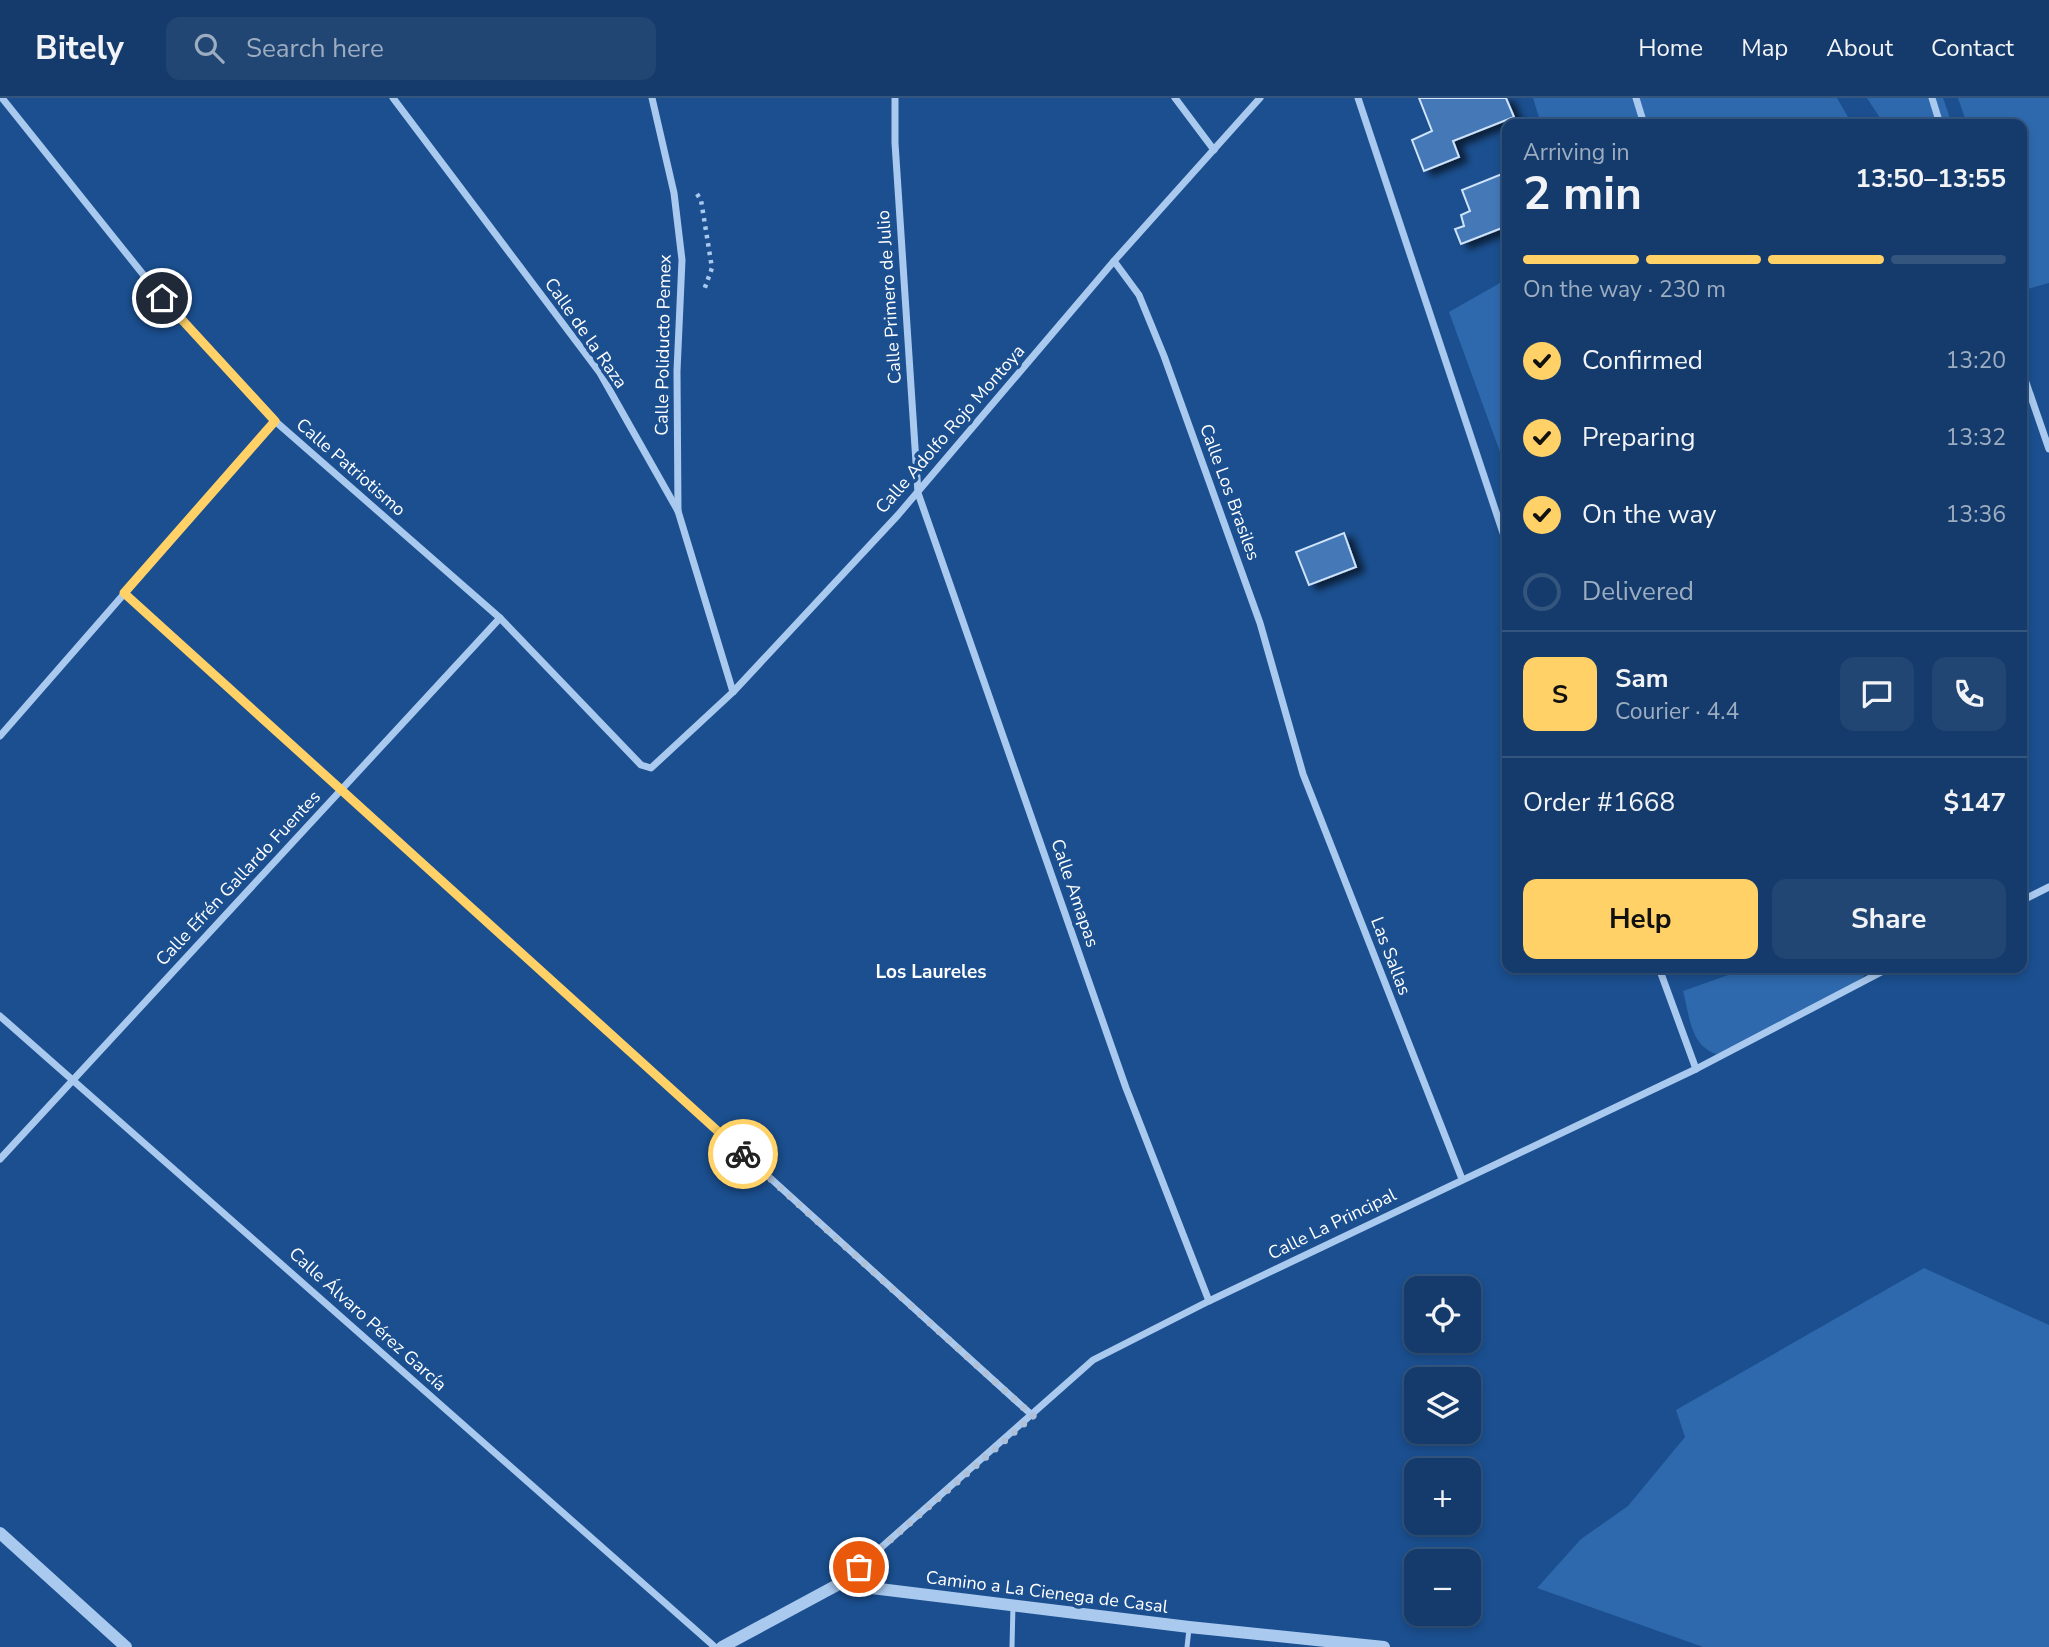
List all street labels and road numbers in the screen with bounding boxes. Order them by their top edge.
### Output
street label: Calle Primero de Julio [871,209,907,385]
street label: Calle Poliducto Pemex [649,254,677,436]
street label: Calle de la Raza [539,273,633,393]
street label: Calle Adolfo Rojo Montoya [870,340,1030,518]
street label: Calle Patriotismo [291,413,411,521]
street label: Calle Los Brasiles [1194,420,1266,564]
street label: Calle Efrén Gallardo Fuentes [150,785,326,971]
street label: Calle Amapas [1045,836,1105,950]
street label: Las Sallas [1365,913,1417,999]
street label: Calle La Principal [1264,1182,1401,1265]
street label: Calle Álvaro Pérez García [284,1242,452,1396]
street label: Camino a La Cienega de Casal [925,1565,1170,1619]

